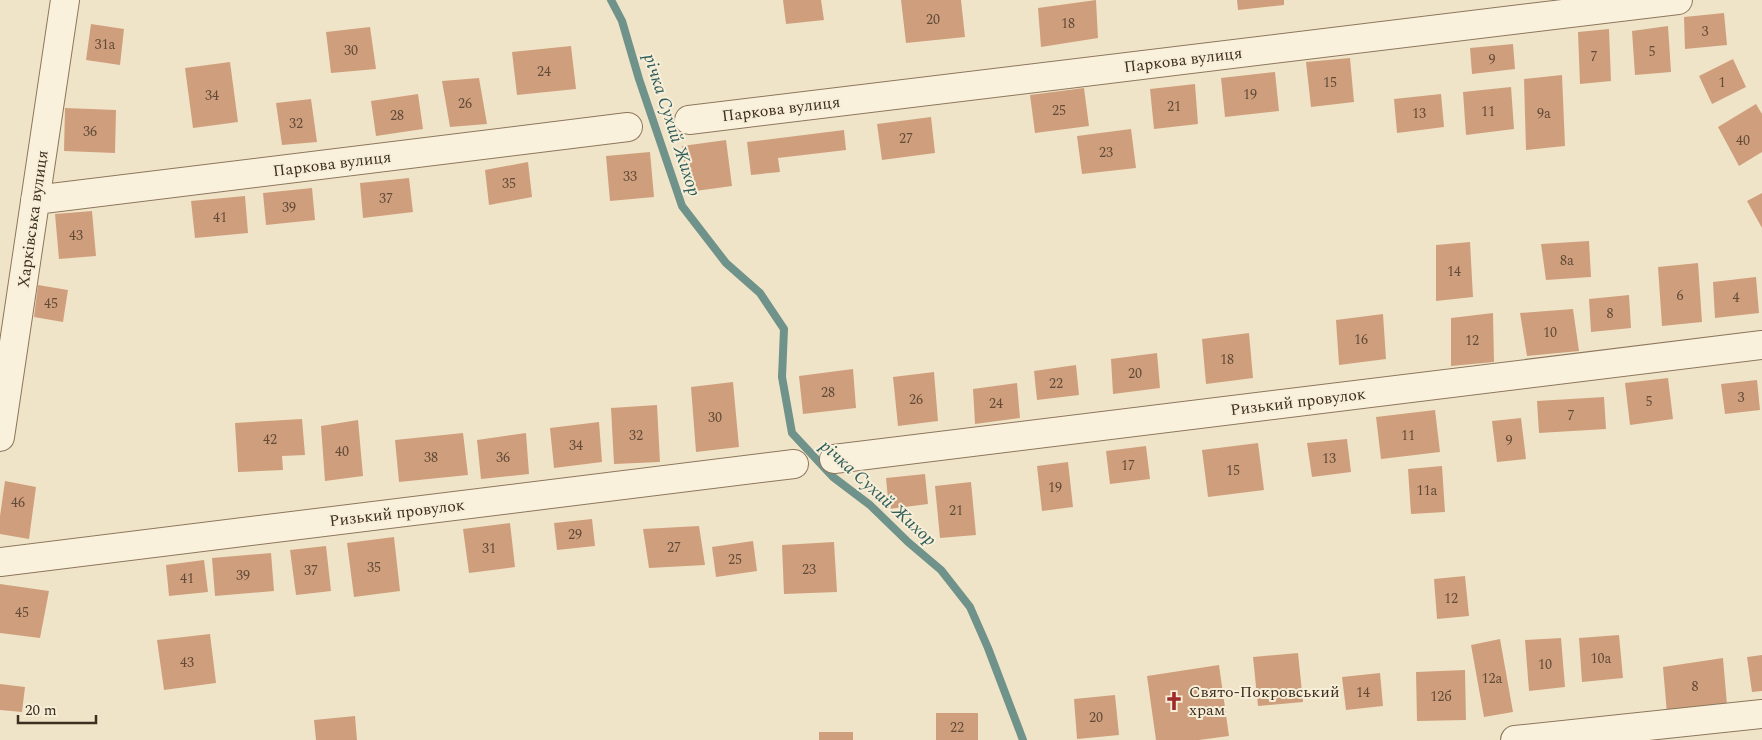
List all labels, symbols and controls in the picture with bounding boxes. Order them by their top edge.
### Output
house number: 20 [926,9,940,30]
house number: 18 [1061,13,1075,34]
house number: 3 [1702,21,1709,42]
house number: 31а [95,34,116,55]
house number: 30 [344,40,358,61]
street label: Паркова вулиця [1123,41,1243,79]
house number: 5 [1649,41,1656,62]
house number: 7 [1591,46,1598,67]
water label: річка Сухий Жихор [636,49,708,200]
house number: 9 [1489,49,1496,70]
house number: 24 [537,61,551,82]
house number: 15 [1323,72,1337,93]
house number: 1 [1719,72,1726,93]
house number: 19 [1243,84,1257,105]
house number: 34 [205,85,219,106]
street label: Паркова вулиця [721,90,841,128]
house number: 26 [458,93,472,114]
house number: 21 [1167,96,1181,117]
house number: 25 [1052,100,1066,121]
house number: 11 [1481,101,1495,122]
house number: 13 [1412,103,1426,124]
house number: 9а [1537,103,1551,124]
house number: 28 [390,105,404,126]
house number: 32 [289,113,303,134]
house number: 36 [83,121,97,142]
house number: 27 [899,128,913,149]
house number: 40 [1736,130,1750,151]
house number: 23 [1099,142,1113,163]
street label: Паркова вулиця [272,145,392,183]
street label: Харківська вулиця [11,149,55,289]
house number: 33 [623,166,637,187]
house number: 35 [502,173,516,194]
house number: 37 [379,188,393,209]
house number: 39 [282,197,296,218]
house number: 41 [213,207,227,228]
house number: 43 [69,225,83,246]
house number: 8а [1560,250,1574,271]
house number: 14 [1447,261,1461,282]
house number: 6 [1677,285,1684,306]
house number: 4 [1733,287,1740,308]
house number: 45 [44,293,58,314]
house number: 8 [1607,303,1614,324]
house number: 10 [1543,322,1557,343]
house number: 16 [1354,329,1368,350]
house number: 12 [1465,330,1479,351]
house number: 18 [1220,349,1234,370]
house number: 20 [1128,363,1142,384]
house number: 22 [1049,373,1063,394]
house number: 28 [821,382,835,403]
street label: Ризький провулок [1229,382,1367,422]
house number: 3 [1738,387,1745,408]
house number: 26 [909,389,923,410]
house number: 5 [1646,391,1653,412]
house number: 24 [989,393,1003,414]
house number: 7 [1568,405,1575,426]
house number: 30 [708,407,722,428]
house number: 32 [629,425,643,446]
house number: 11 [1401,425,1415,446]
house number: 42 [263,429,277,450]
house number: 9 [1506,430,1513,451]
water label: річка Сухий Жихор [813,432,942,553]
house number: 34 [569,435,583,456]
house number: 40 [335,441,349,462]
house number: 38 [424,447,438,468]
house number: 36 [496,447,510,468]
house number: 13 [1322,448,1336,469]
house number: 17 [1121,455,1135,476]
house number: 15 [1226,460,1240,481]
house number: 19 [1048,477,1062,498]
house number: 11а [1417,480,1438,501]
house number: 46 [11,492,25,513]
street label: Ризький провулок [328,493,466,533]
house number: 21 [949,500,963,521]
house number: 29 [568,524,582,545]
house number: 27 [667,537,681,558]
house number: 31 [482,538,496,559]
house number: 25 [728,549,742,570]
house number: 35 [367,557,381,578]
house number: 23 [802,559,816,580]
house number: 37 [304,560,318,581]
house number: 39 [236,565,250,586]
house number: 41 [180,568,194,589]
house number: 12 [1444,588,1458,609]
house number: 45 [15,602,29,623]
house number: 10а [1591,648,1612,669]
house number: 43 [180,652,194,673]
house number: 10 [1538,654,1552,675]
house number: 12а [1482,668,1503,689]
house number: 8 [1692,676,1699,697]
place label: Свято-Покровський храм [1189,680,1340,722]
house number: 14 [1356,682,1370,703]
house number: 12б [1430,686,1452,707]
church icon: Свято-Покровський храм [1163,690,1185,712]
scale bar [18,692,95,724]
text: 20 m [25,699,57,722]
house number: 20 [1089,707,1103,728]
house number: 22 [950,717,964,738]

